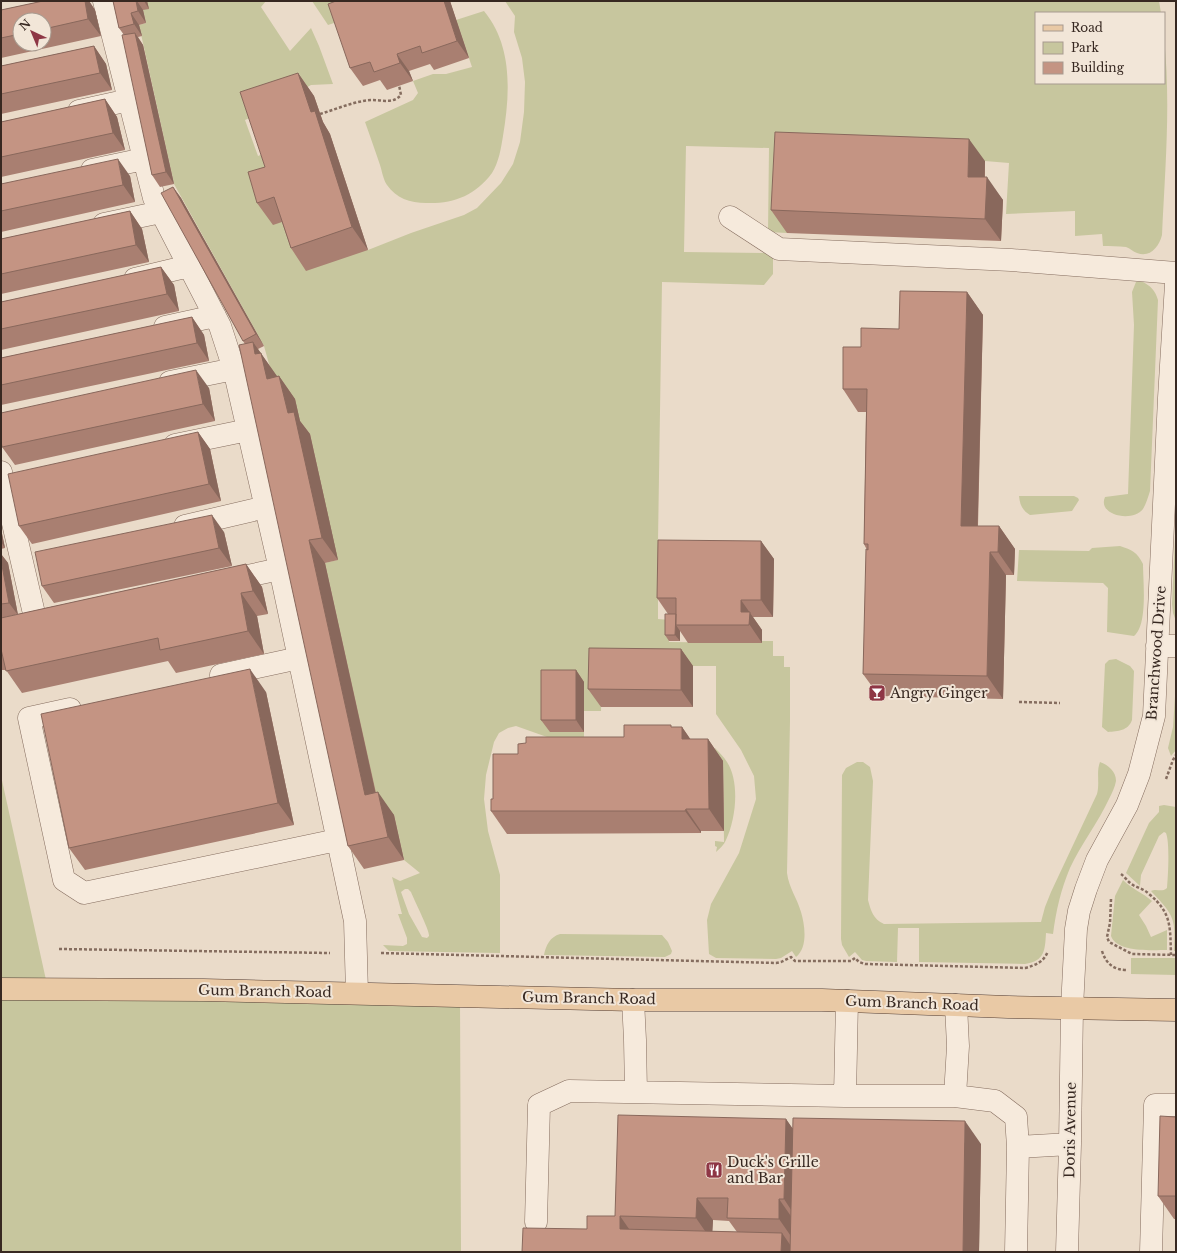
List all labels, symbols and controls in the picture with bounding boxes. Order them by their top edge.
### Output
north arrow [12,12,52,52]
legend [1035,12,1165,84]
text: N [16,16,34,33]
text: Road [1071,20,1103,35]
text: Park [1071,40,1099,55]
text: Building [1071,60,1125,75]
street label: Branchwood Drive [1142,585,1170,721]
bar icon: Angry Ginger [867,683,887,703]
place label: Angry Ginger [889,684,988,702]
street label: Gum Branch Road [198,981,333,1001]
street label: Gum Branch Road [522,988,657,1008]
street label: Gum Branch Road [845,992,980,1014]
street label: Doris Avenue [1060,1082,1080,1178]
place label: Duck's Grille and Bar [727,1153,819,1187]
restaurant icon: Duck's Grille and Bar [704,1160,724,1180]

